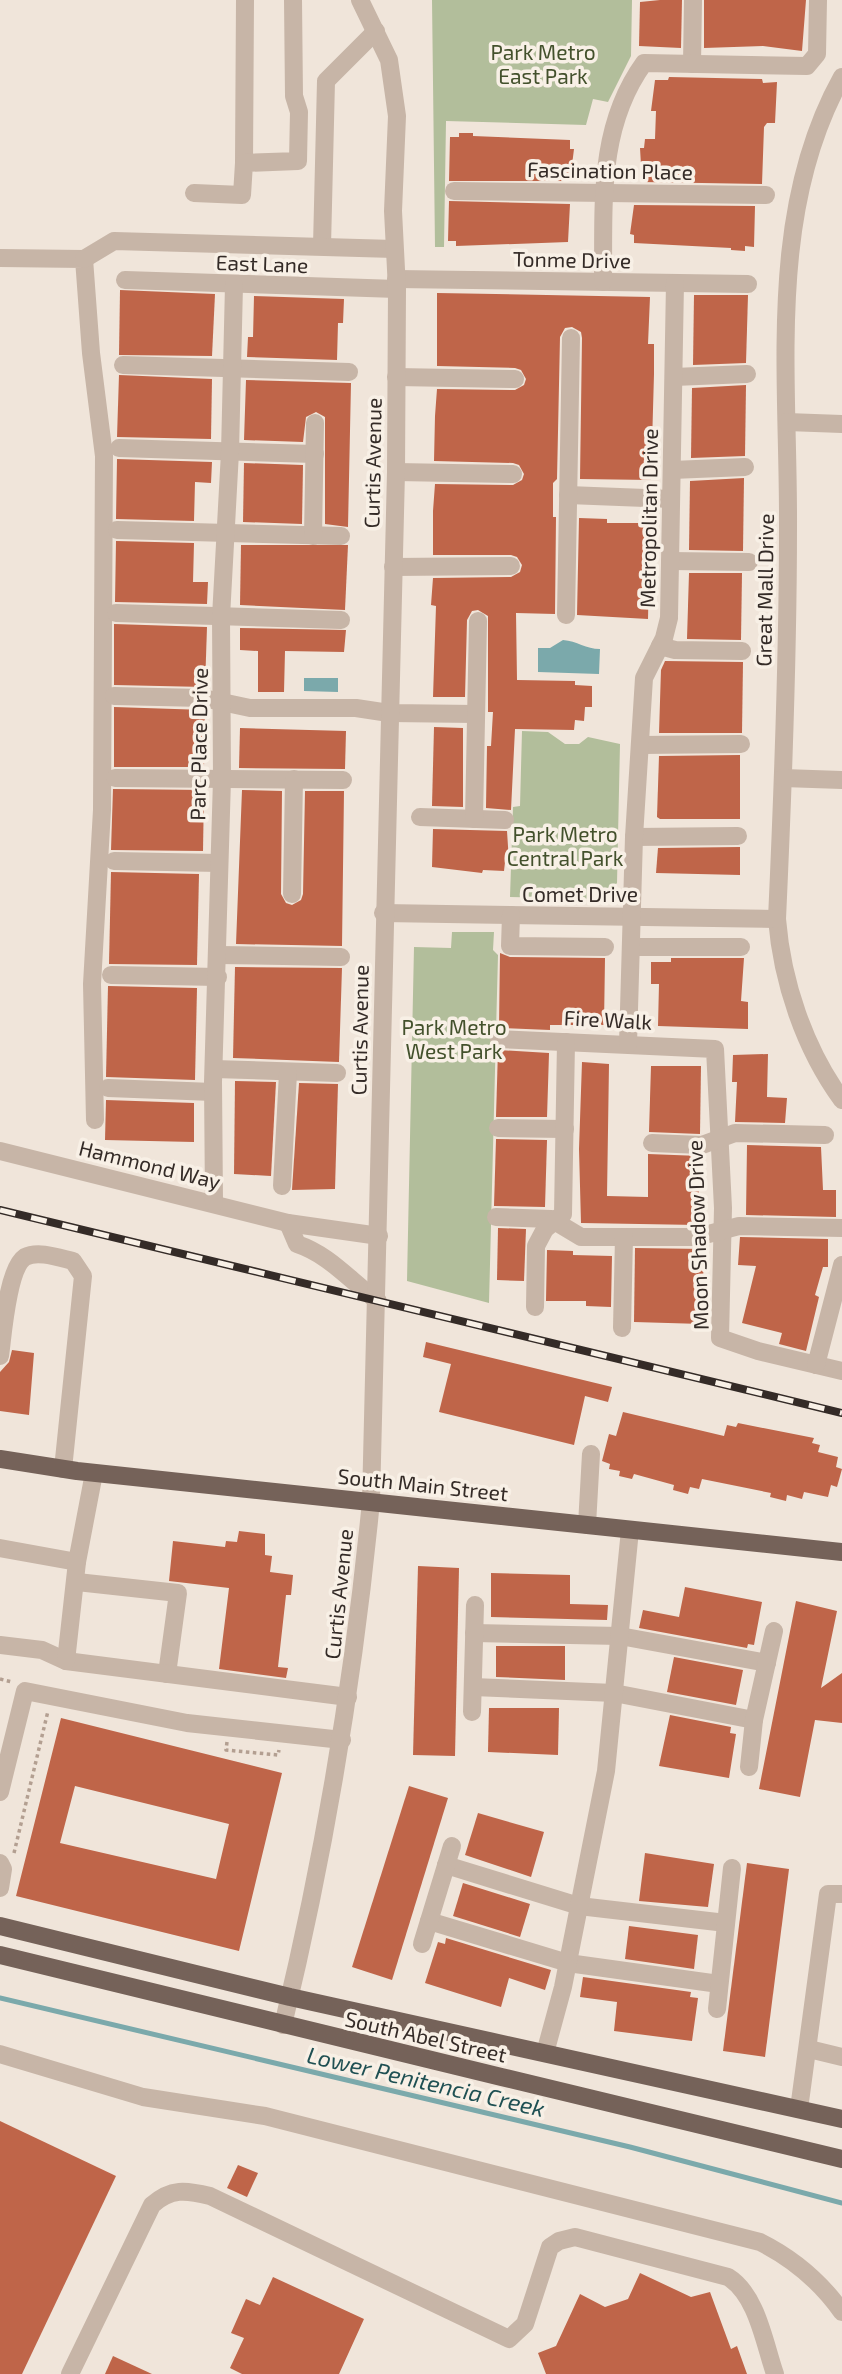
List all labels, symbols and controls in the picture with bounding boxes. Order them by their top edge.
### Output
park label: Park Metro East Park [490,39,596,88]
street label: Fascination Place [527,156,693,184]
street label: Tonme Drive [513,245,631,273]
street label: East Lane [215,249,309,277]
street label: Curtis Avenue [358,397,386,529]
street label: Metropolitan Drive [634,428,662,608]
street label: Great Mall Drive [750,513,778,667]
street label: Parc Place Drive [184,667,212,821]
park label: Park Metro Central Park [507,821,624,870]
street label: Comet Drive [522,881,638,906]
street label: Curtis Avenue [345,964,373,1096]
street label: Fire Walk [563,1004,653,1034]
park label: Park Metro West Park [401,1014,507,1063]
street label: Hammond Way [77,1134,223,1194]
street label: Moon Shadow Drive [681,1140,713,1330]
street label: South Main Street [337,1463,509,1505]
street label: Curtis Avenue [319,1528,357,1660]
street label: South Abel Street [343,2005,509,2067]
water label: Lower Penitencia Creek [304,2040,548,2122]

